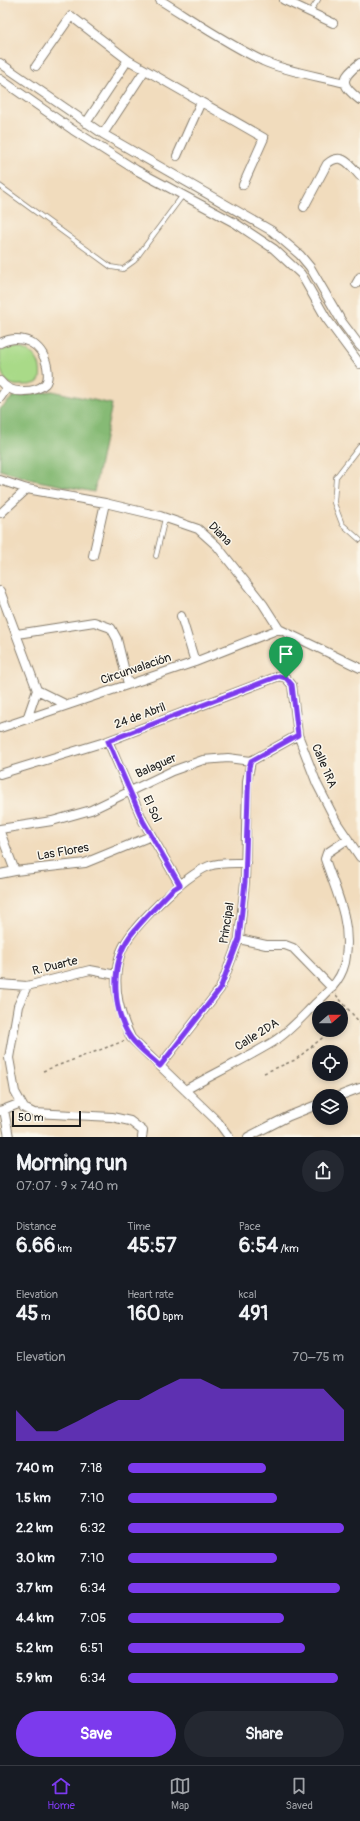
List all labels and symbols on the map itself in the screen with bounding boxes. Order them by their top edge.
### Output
street label: Diana [205,519,235,549]
pin [269,637,303,678]
street label: Circunvalación [99,650,173,688]
street label: 24 de Abril [112,700,168,732]
street label: Calle 1RA [308,742,340,791]
street label: Balaguer [133,750,179,782]
street label: El Sol [139,793,165,825]
street label: Las Flores [36,840,91,864]
street label: Principal [216,901,238,945]
street label: R. Duarte [31,953,79,979]
north arrow [312,1001,348,1037]
street label: Calle 2DA [232,1015,282,1054]
scale bar [12,1109,81,1128]

